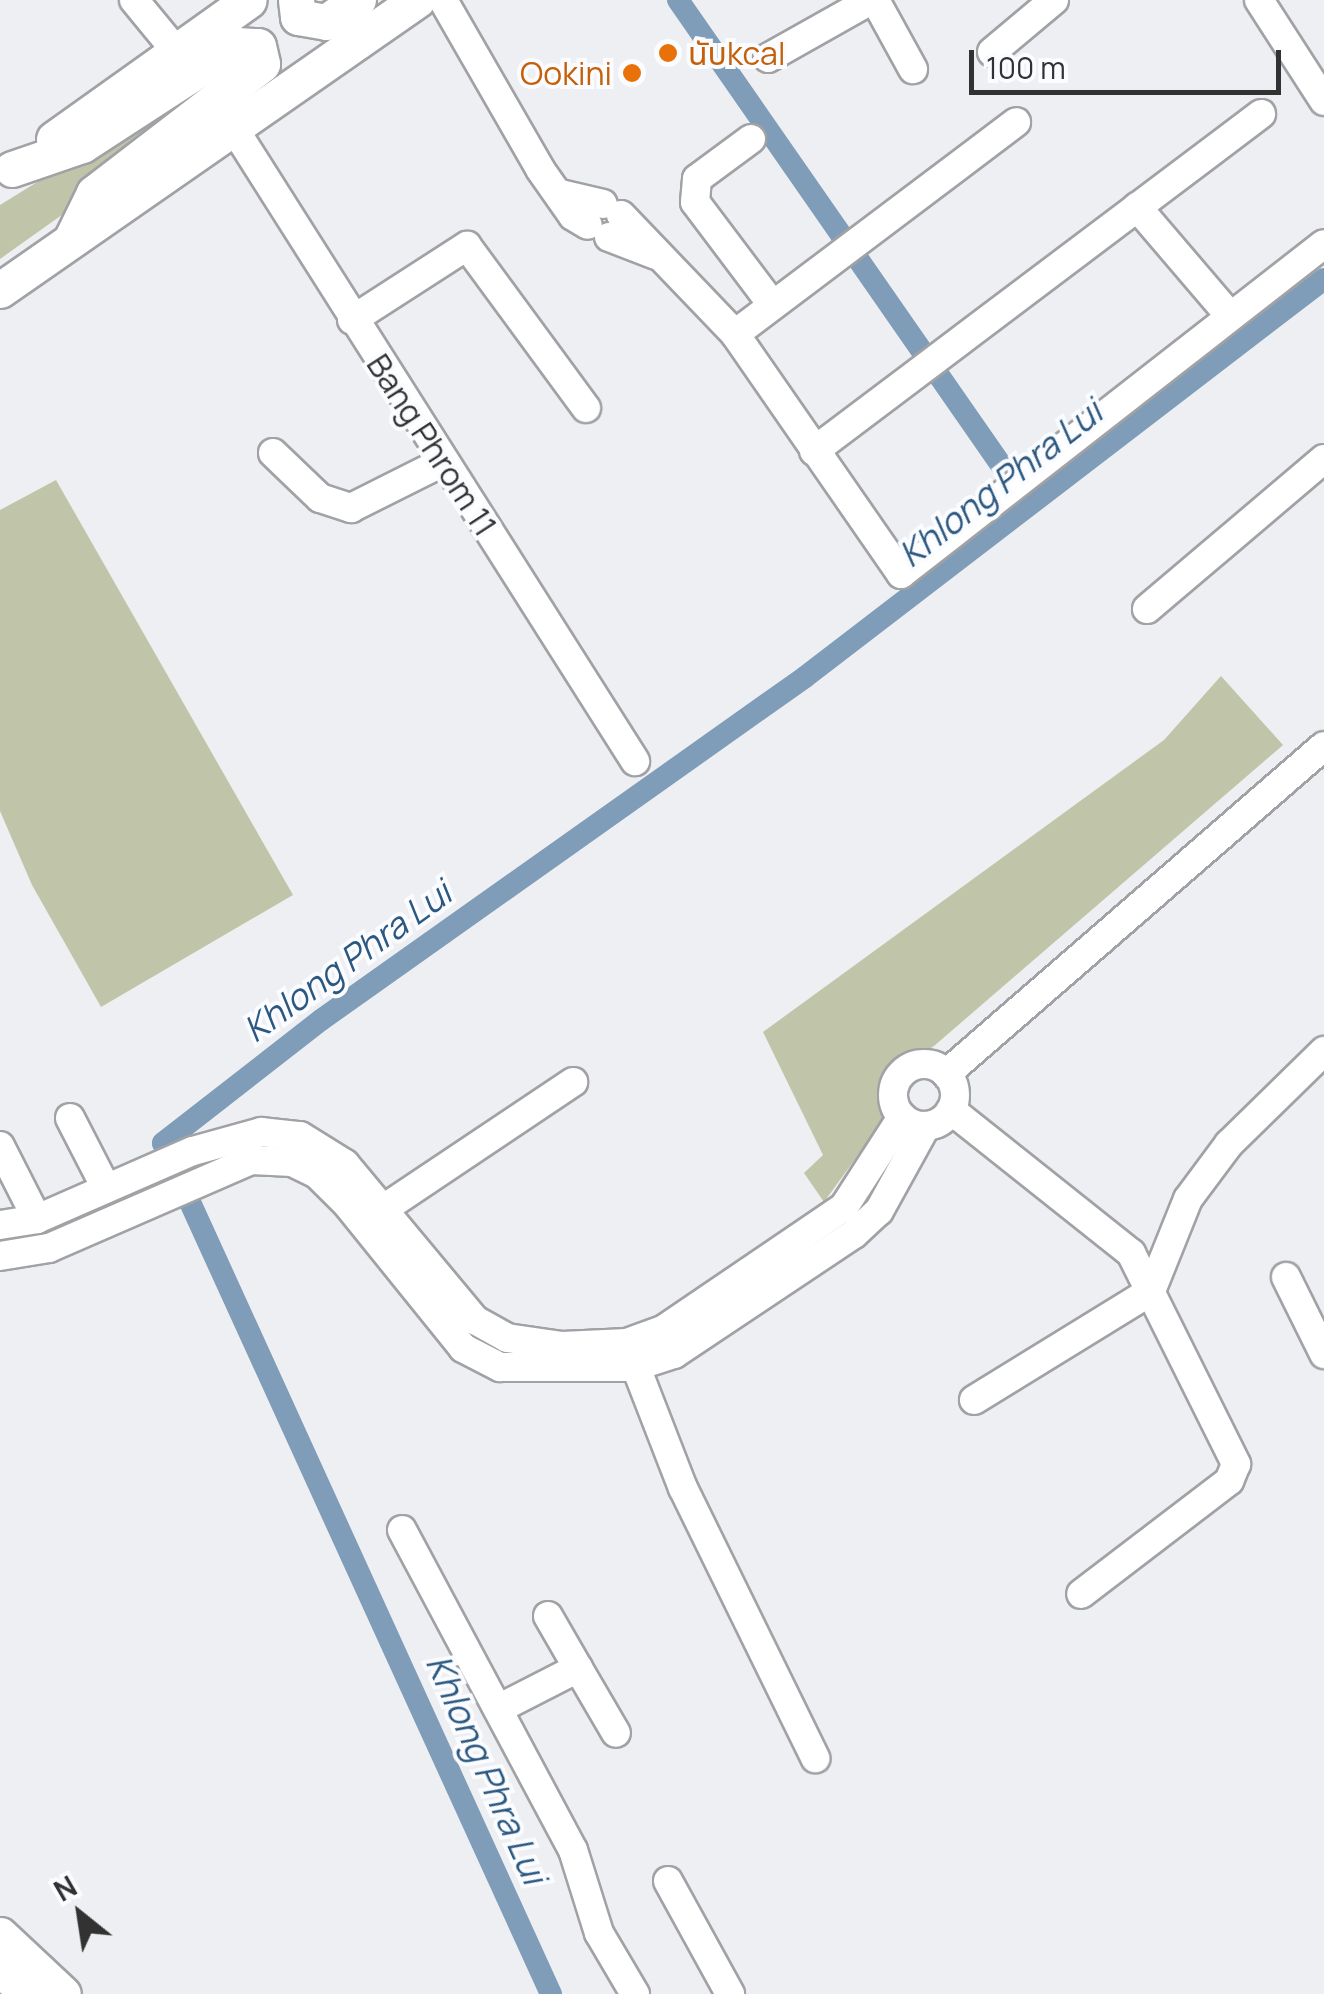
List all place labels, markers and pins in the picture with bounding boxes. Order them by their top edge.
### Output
place label: นับkcal [688,34,785,72]
marker: นับkcal [657,42,679,64]
place label: Ookini [520,54,612,92]
marker: Ookini [621,62,643,84]

